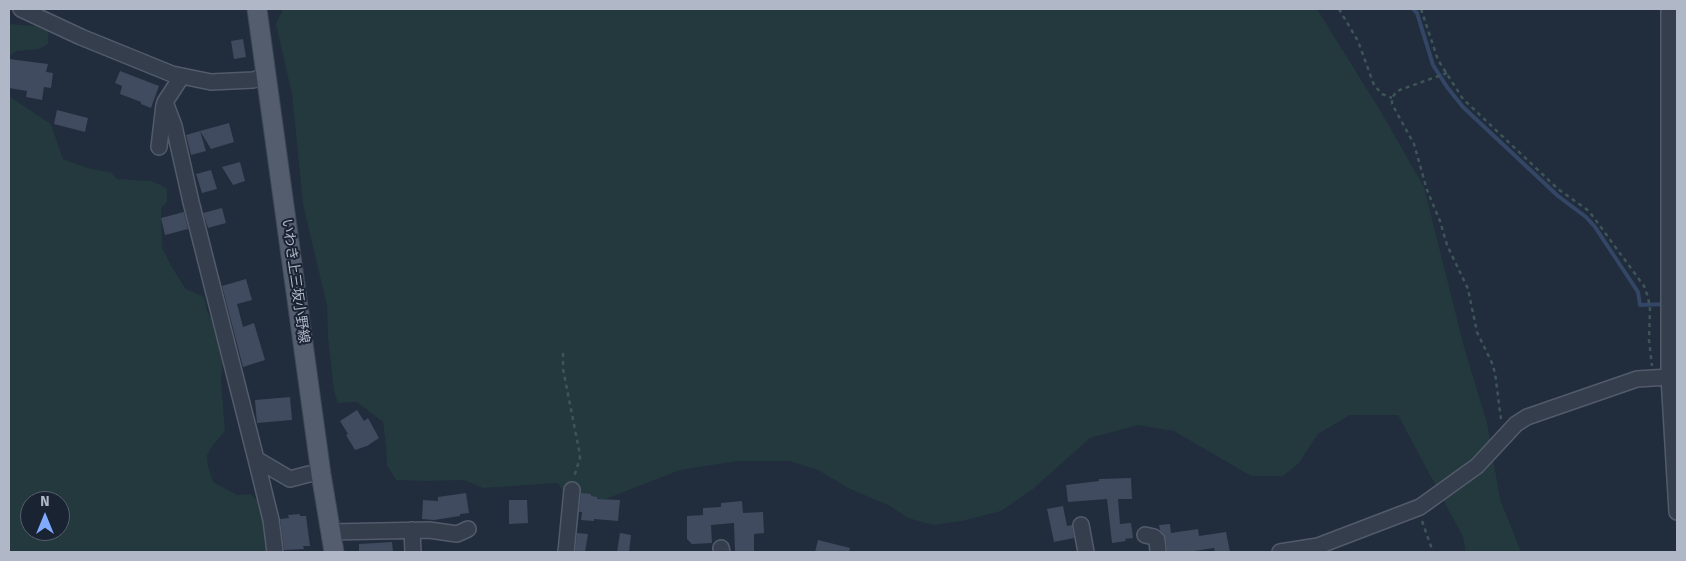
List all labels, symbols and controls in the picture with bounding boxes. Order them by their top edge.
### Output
street label: いわき上三坂小野線 [278,217,312,345]
north arrow [20,491,70,541]
text: N [40,493,50,510]

